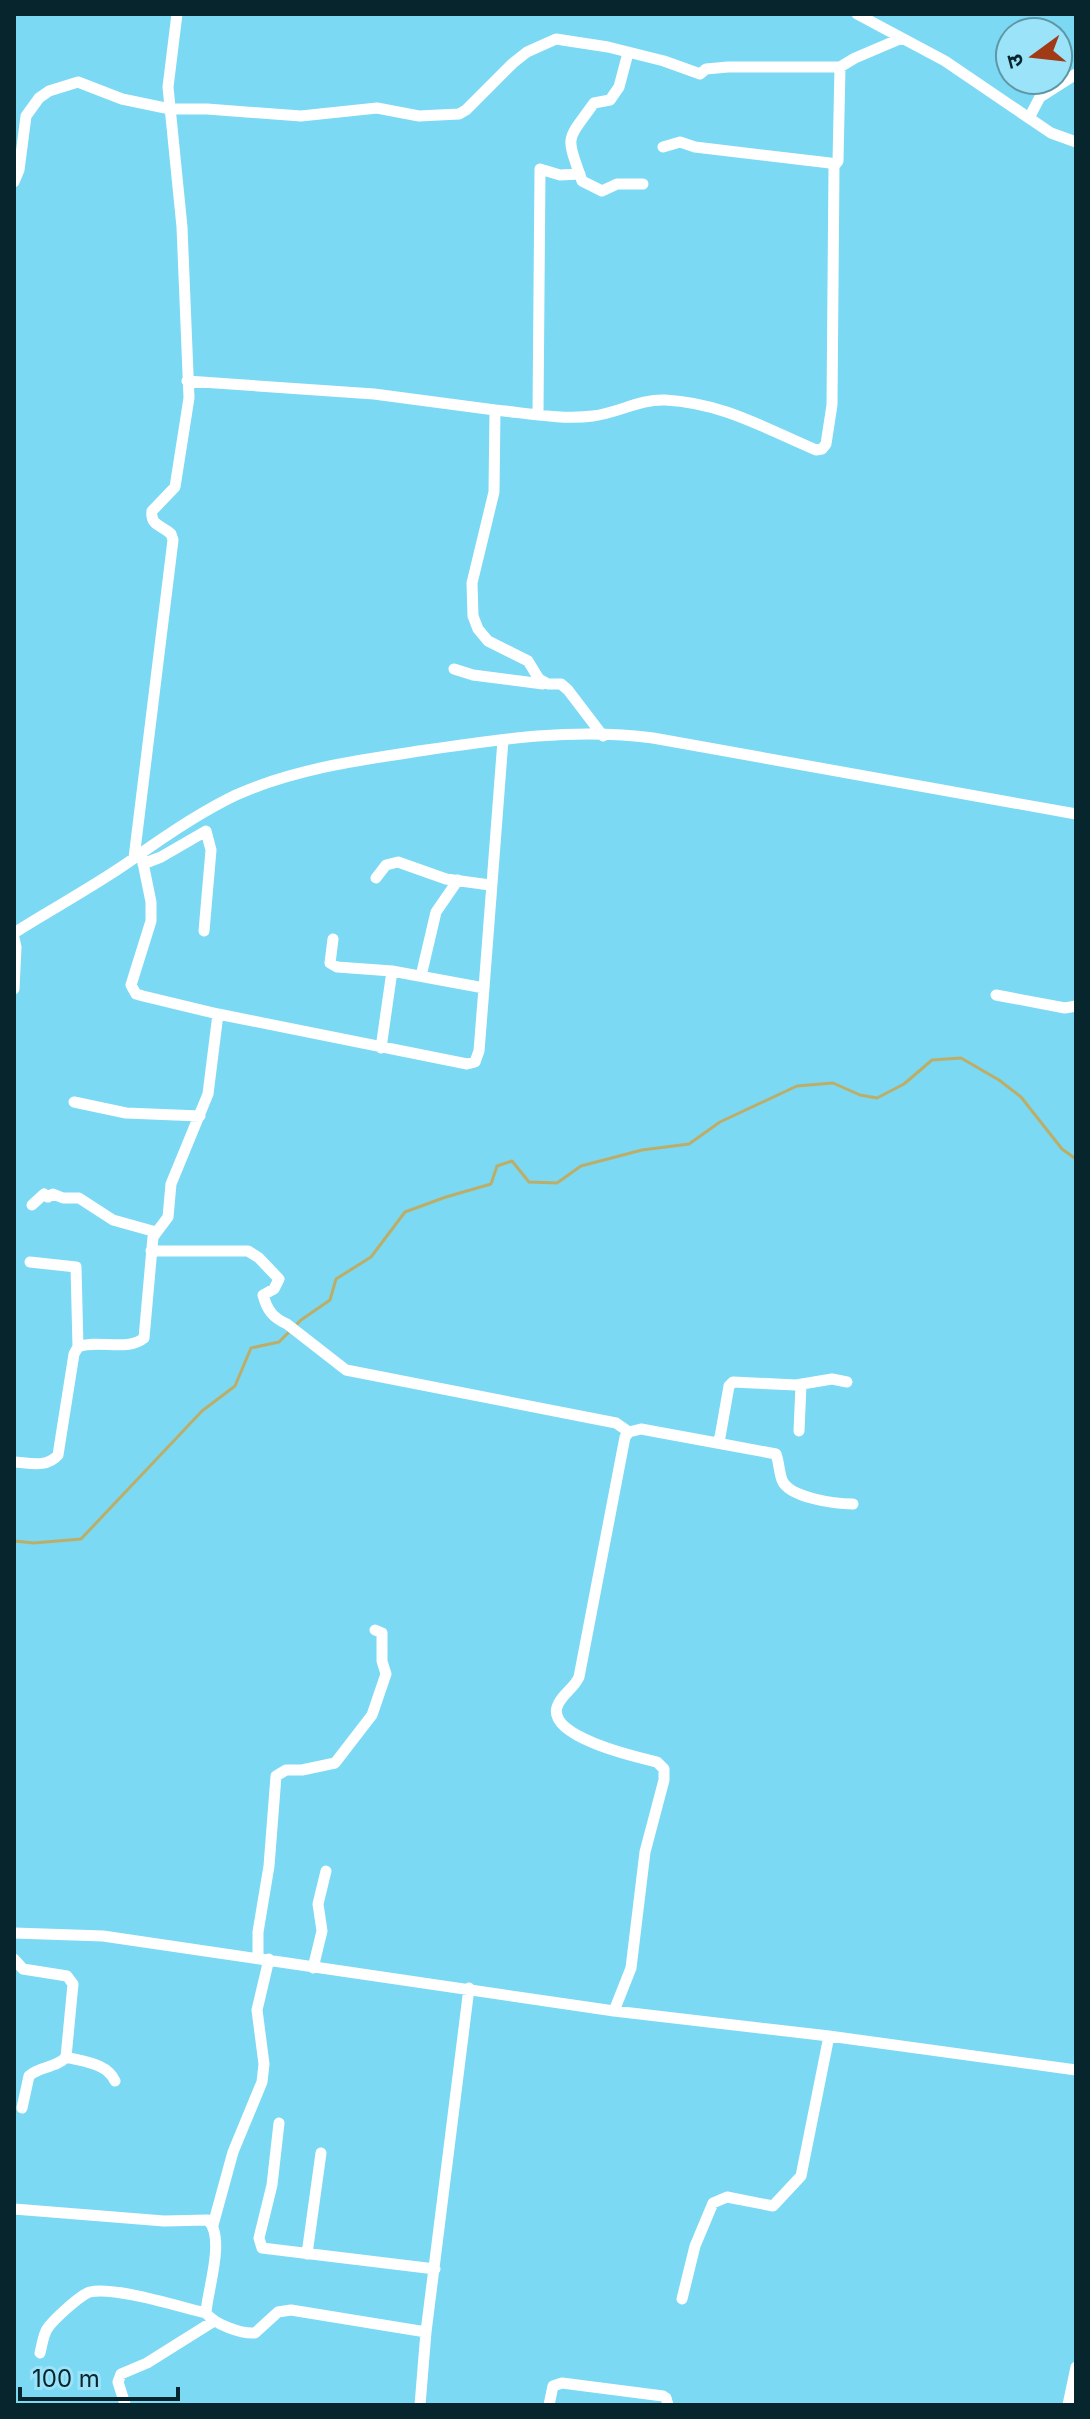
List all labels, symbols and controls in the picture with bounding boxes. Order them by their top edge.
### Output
north arrow [994,16,1074,96]
text: उ [1000,51,1029,71]
scale bar [20,2351,178,2401]
text: 100 m [32,2364,100,2393]

